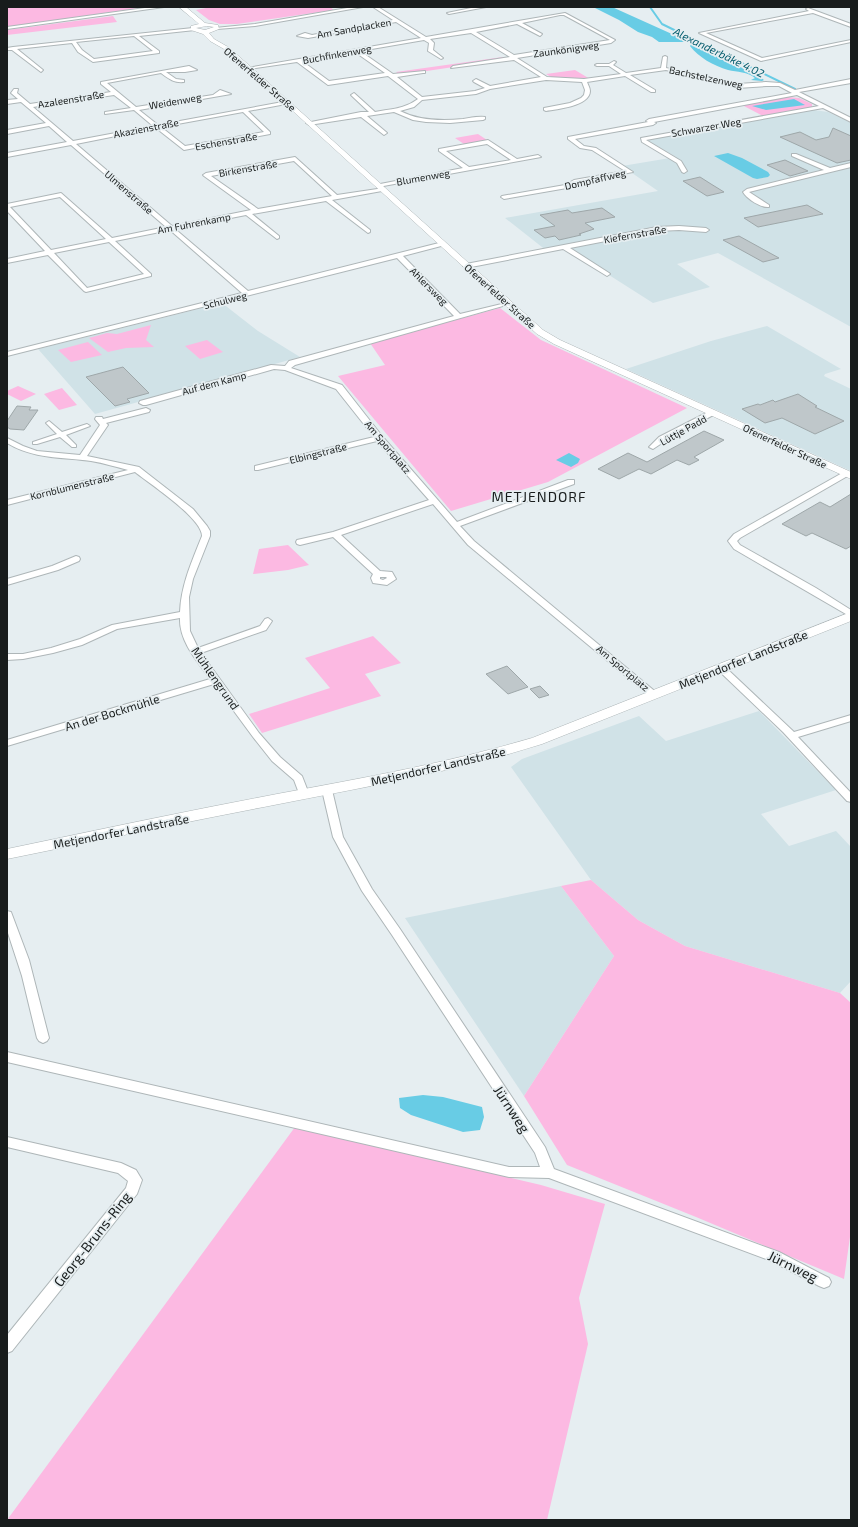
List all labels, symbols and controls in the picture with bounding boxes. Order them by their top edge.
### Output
street label: Am Sandplacken [316,16,392,40]
water label: Alexanderbäke 4.02 [671,24,767,80]
street label: Zaunkönigweg [532,38,600,60]
street label: Buchfinkenweg [302,42,373,66]
street label: Ofenerfelder Straße [222,45,298,113]
street label: Bachstelzenweg [668,63,744,91]
street label: Azaleenstraße [37,88,105,110]
street label: Weidenweg [148,90,203,112]
street label: Schwarzer Weg [670,115,742,139]
street label: Akazienstraße [112,116,180,140]
street label: Eschenstraße [194,130,258,152]
street label: Birkenstraße [218,157,278,179]
street label: Blumenweg [395,166,451,188]
street label: Dompfaffweg [563,166,627,192]
street label: Ulmenstraße [102,168,156,216]
street label: Am Fuhrenkamp [156,210,232,236]
street label: Kiefernstraße [603,223,667,245]
street label: Ofenerfelder Straße [462,261,538,331]
street label: Ahlersweg [408,265,451,308]
street label: Schulweg [202,289,248,311]
street label: Auf dem Kamp [181,369,248,397]
street label: Lüttje Padd [658,412,708,448]
street label: Am Sportplatz [362,418,414,476]
street label: Ofenerfelder Straße [741,421,829,471]
street label: Elbingstraße [288,440,348,466]
street label: Kornblumenstraße [29,470,115,502]
district label: METJENDORF [491,488,587,505]
street label: Metjendorfer Landstraße [676,627,810,692]
street label: Am Sportplatz [594,642,652,694]
street label: Mühlengrund [189,644,243,712]
street label: An der Bockmühle [63,691,161,733]
street label: Metjendorfer Landstraße [369,744,507,789]
street label: Metjendorfer Landstraße [52,811,190,852]
street label: Jürnweg [490,1082,534,1136]
street label: Georg-Bruns-Ring [50,1188,134,1290]
street label: Jürnweg [765,1247,821,1285]

